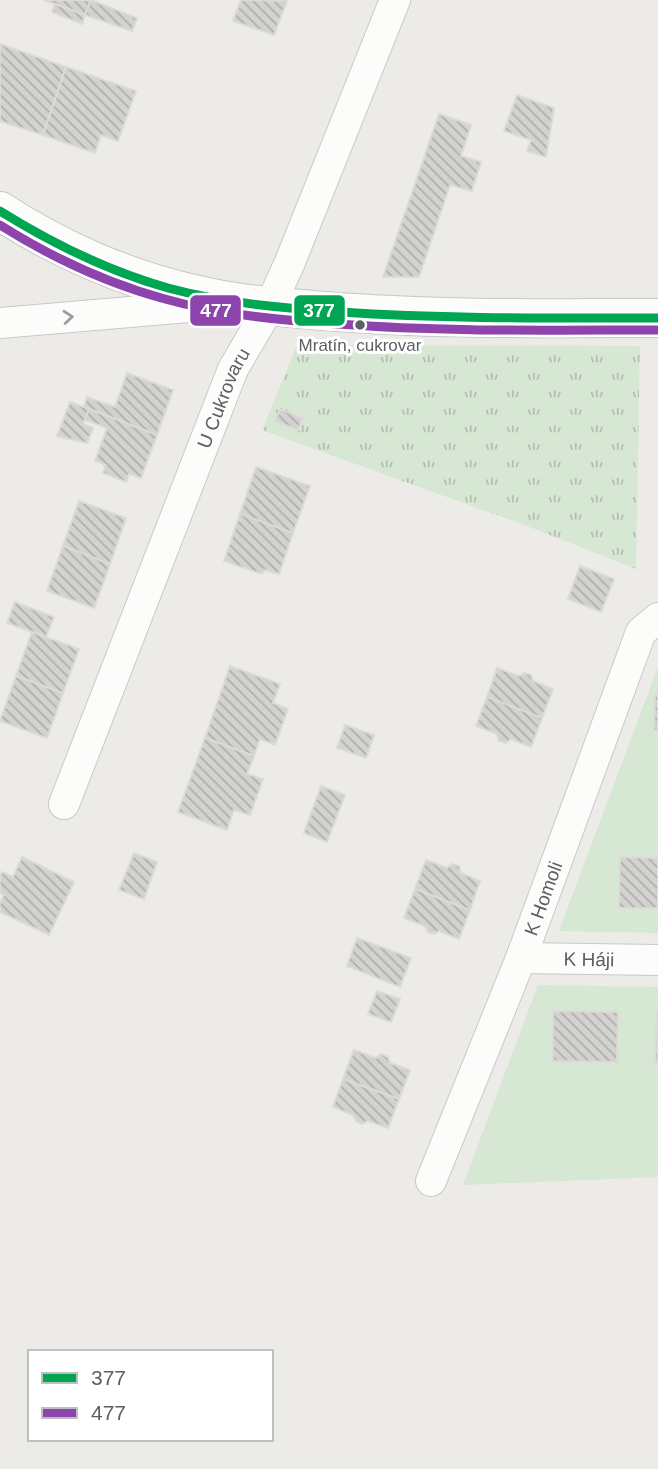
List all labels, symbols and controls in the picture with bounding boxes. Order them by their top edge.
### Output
line badge: 477 [189,294,242,327]
line badge: 377 [293,294,346,327]
text: 477 [200,300,232,321]
text: 377 [303,300,335,321]
one-way arrow [63,310,74,325]
marker: Mratín, cukrovar [353,318,367,332]
place label: Mratín, cukrovar [299,336,422,355]
street label: U Cukrovaru [193,344,254,451]
street label: K Homoli [520,859,566,938]
street label: K Háji [563,948,615,970]
legend [28,1350,273,1441]
text: 377 [91,1366,126,1389]
text: 477 [91,1401,126,1424]

